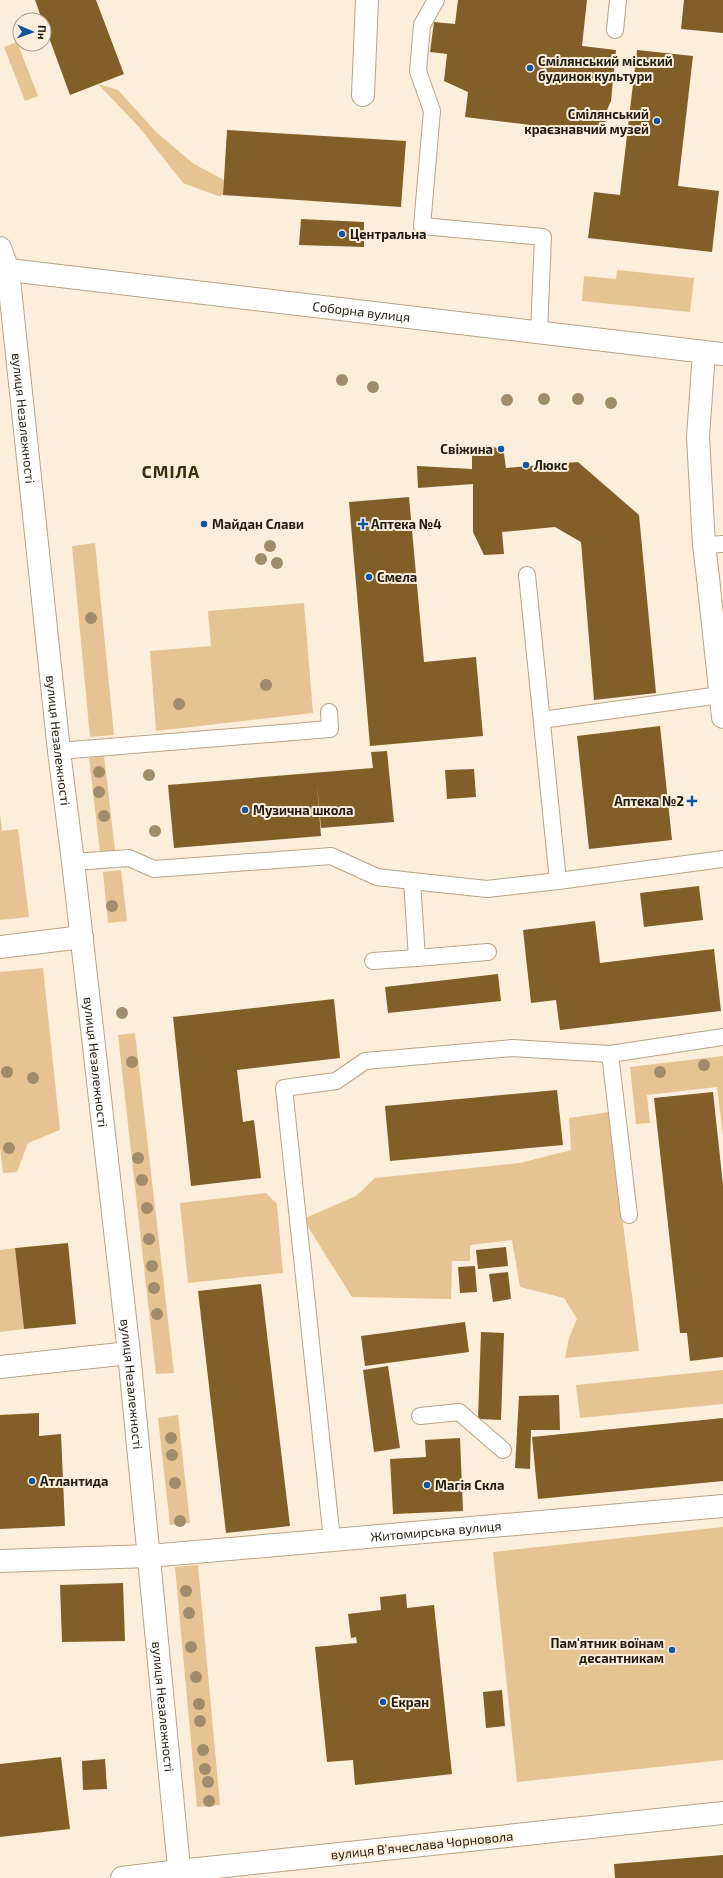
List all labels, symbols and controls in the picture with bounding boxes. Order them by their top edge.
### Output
north arrow [12,12,52,52]
text: Пн [36,25,49,40]
place label: Смілянський міський будинок культури [538,53,673,84]
marker: Смілянський міський будинок культури [525,63,535,73]
place label: Смілянський краєзнавчий музей [524,106,649,137]
marker: Смілянський краєзнавчий музей [652,116,662,126]
place label: Центральна [350,226,426,242]
marker: Центральна [337,229,347,239]
street label: Соборна вулиця [312,298,411,325]
street label: вулиця Незалежності [9,352,39,484]
place label: Свіжина [440,441,493,457]
marker: Свіжина [496,444,506,454]
place label: Люкс [534,457,568,473]
marker: Люкс [521,460,531,470]
district label: СМІЛА [142,461,200,481]
place label: Майдан Слави [212,516,304,532]
place label: Аптека №4 [371,516,442,532]
marker: Майдан Слави [199,519,209,529]
marker: Аптека №4 [358,519,368,529]
place label: Смела [377,569,417,585]
marker: Смела [364,572,374,582]
street label: вулиця Незалежності [43,674,74,806]
place label: Аптека №2 [614,793,684,809]
marker: Аптека №2 [687,796,697,806]
place label: Музична школа [253,802,353,818]
marker: Музична школа [240,805,250,815]
street label: вулиця Незалежності [80,996,111,1128]
street label: вулиця Незалежності [117,1318,146,1450]
place label: Атлантида [40,1473,108,1489]
marker: Атлантида [27,1476,37,1486]
place label: Магія Скла [435,1477,504,1493]
marker: Магія Скла [422,1480,432,1490]
street label: Житомирська вулиця [370,1517,502,1545]
place label: Пам'ятник воїнам десантникам [550,1635,664,1666]
street label: вулиця Незалежності [149,1641,178,1773]
marker: Пам'ятник воїнам десантникам [667,1645,677,1655]
place label: Екран [391,1694,429,1710]
marker: Екран [378,1697,388,1707]
street label: вулиця Вʼячеслава Чорновола [330,1827,514,1863]

